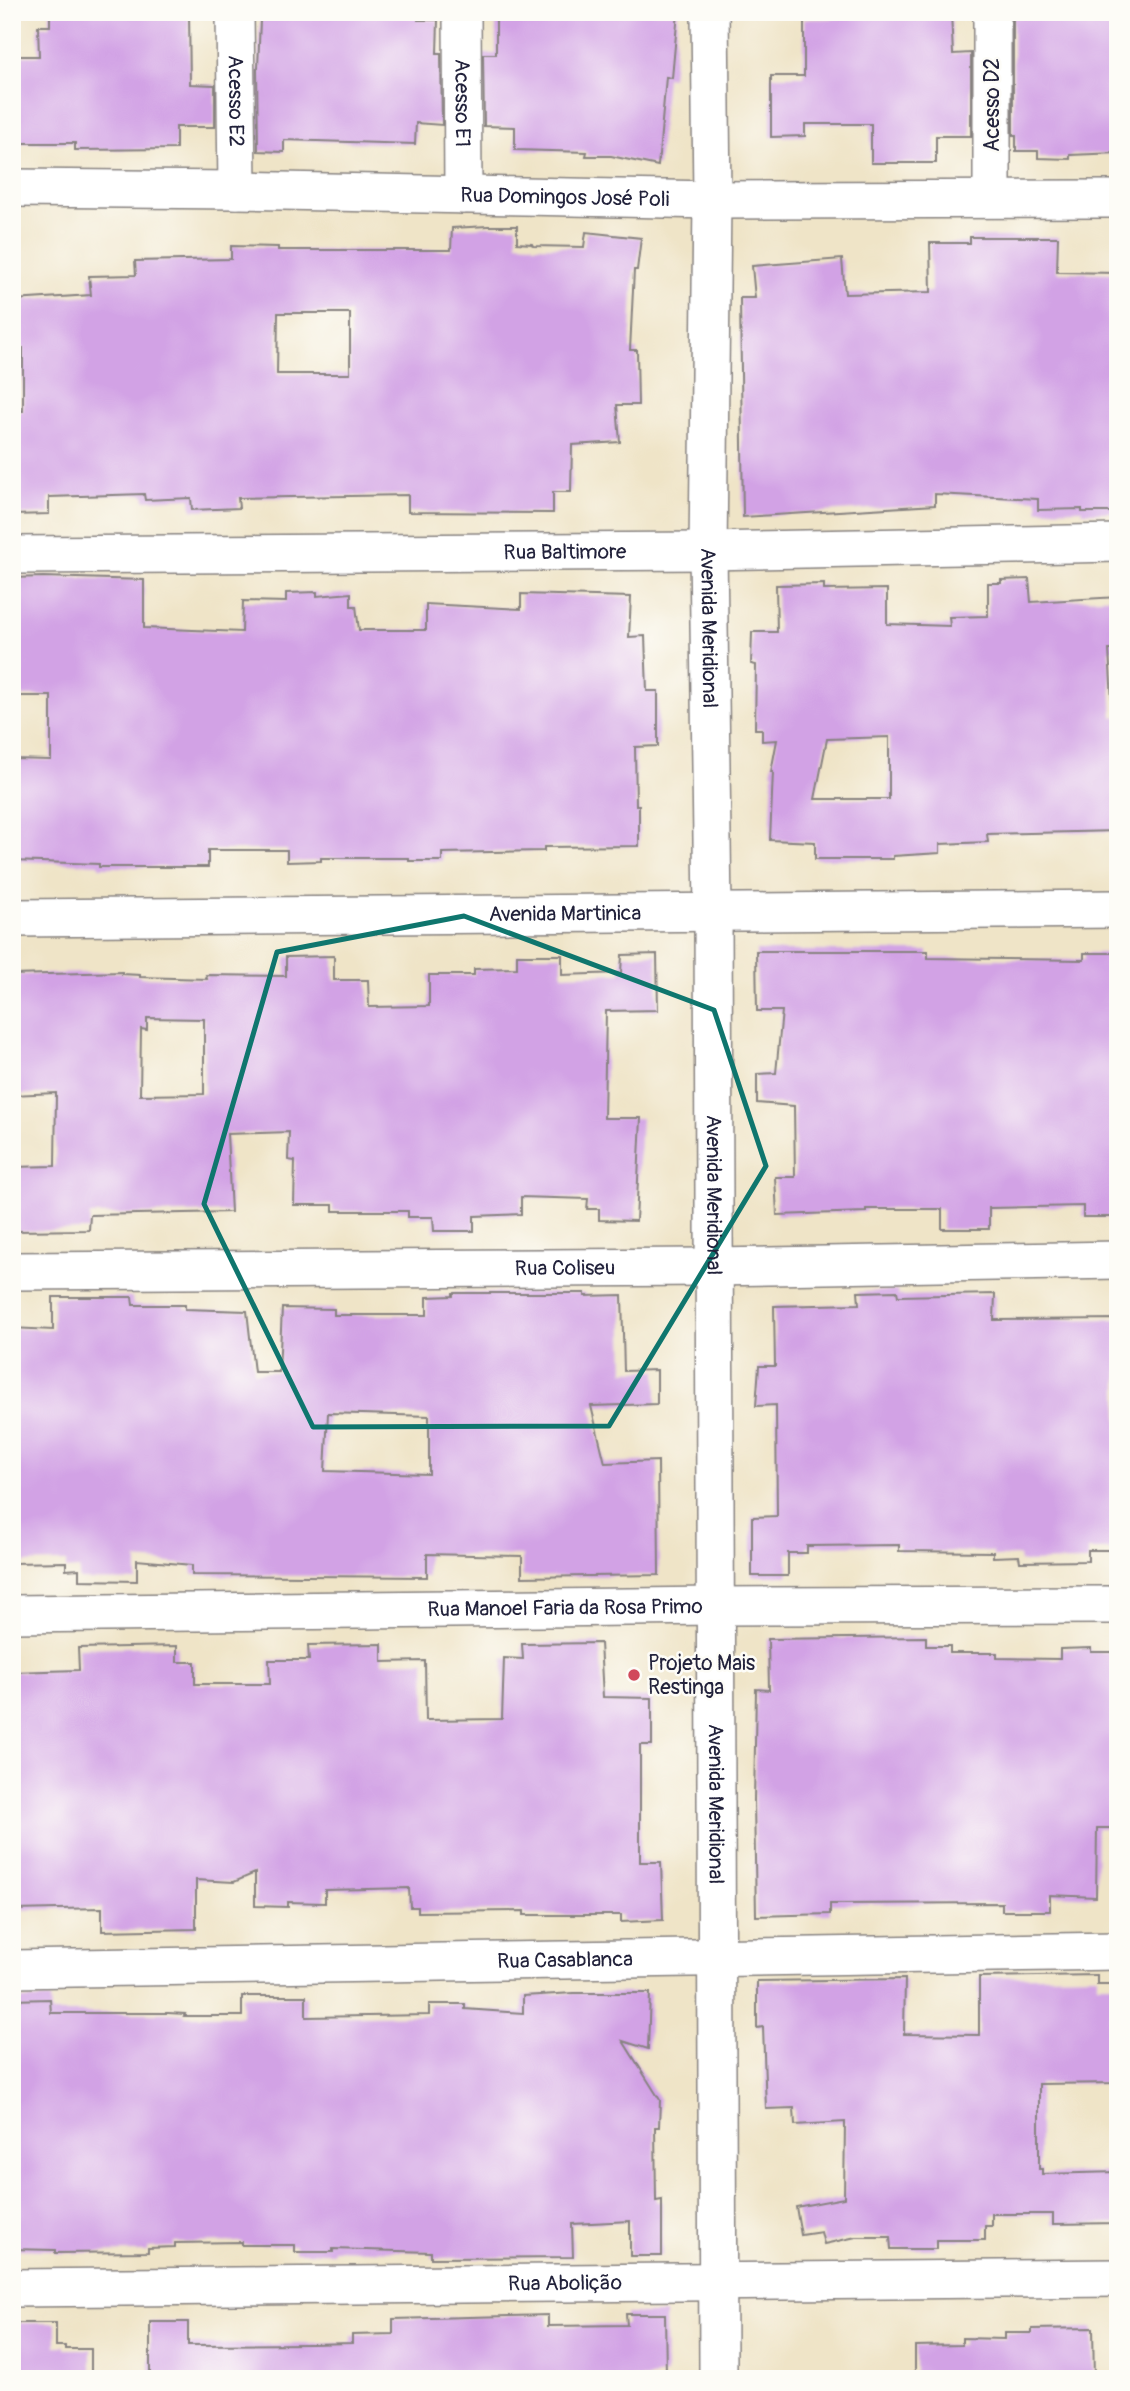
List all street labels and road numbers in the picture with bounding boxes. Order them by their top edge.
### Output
street label: Acesso E2 [222,55,250,147]
street label: Acesso D2 [979,58,1006,152]
street label: Acesso E1 [449,59,476,147]
street label: Rua Domingos José Poli [460,181,670,213]
street label: Rua Baltimore [504,538,627,566]
street label: Avenida Meridional [694,548,724,708]
street label: Avenida Martinica [489,899,641,928]
street label: Avenida Meridional [700,1115,728,1275]
street label: Rua Coliseu [515,1254,615,1282]
street label: Rua Manoel Faria da Rosa Primo [427,1593,703,1623]
street label: Avenida Meridional [702,1724,730,1884]
street label: Rua Casablanca [497,1945,633,1975]
street label: Rua Abolição [508,2269,622,2297]

